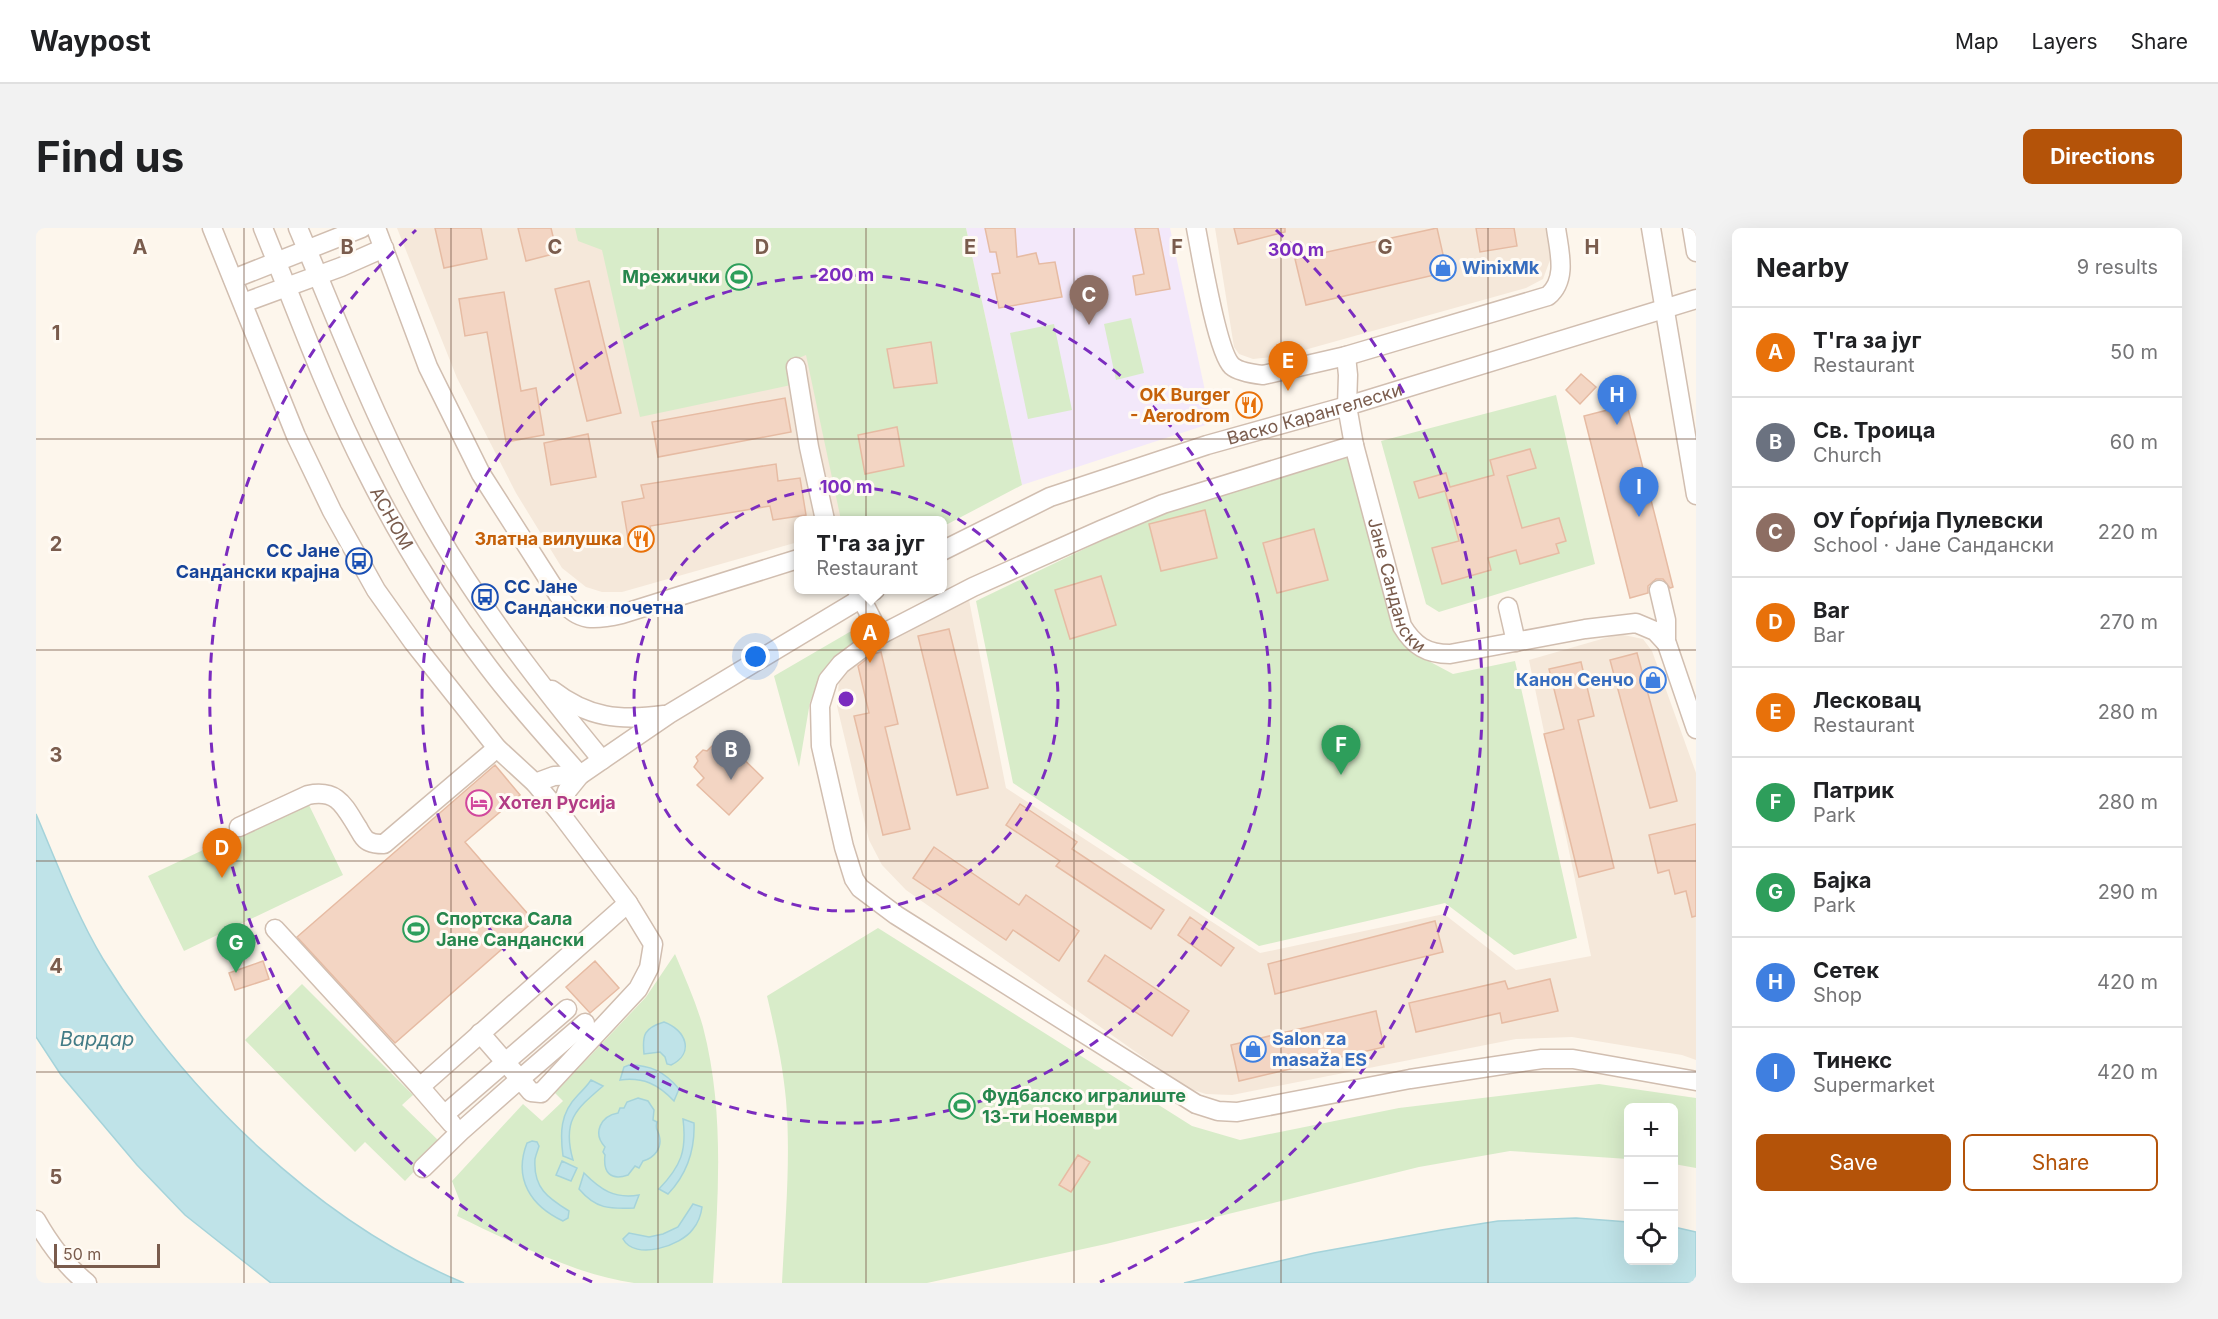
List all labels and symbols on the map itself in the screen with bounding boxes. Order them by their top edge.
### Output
text: A [133,235,148,259]
text: B [340,235,354,259]
text: C [548,235,562,259]
text: D [755,235,769,259]
text: E [964,235,976,259]
text: F [1171,235,1183,259]
text: G [1377,235,1393,259]
text: H [1585,235,1599,259]
text: 300 m [1268,239,1324,260]
shop icon: WinixMk [1428,253,1458,283]
place label: WinixMk [1462,257,1540,278]
sports icon: Мрежички [724,262,754,292]
text: 200 m [818,264,874,285]
place label: Мрежички [622,266,720,287]
pin: C [1070,276,1108,325]
text: 1 [52,321,60,345]
pin: E [1268,342,1308,391]
pin: H [1598,376,1636,425]
street label: Васко Карангелески [1225,379,1405,449]
place label: OK Burger - Aerodrom [1130,384,1230,426]
restaurant icon: OK Burger - Aerodrom [1234,390,1264,420]
pin: I [1620,468,1658,517]
text: 100 m [820,476,872,497]
street label: АСНОМ [366,483,418,553]
street label: Јане Сандански [1364,515,1430,657]
restaurant icon: Златна вилушка [626,524,656,554]
place label: Златна вилушка [474,528,622,549]
text: 2 [50,532,62,556]
place label: СС Јане Сандански крајна [176,540,340,582]
bus stop icon: СС Јане Сандански крајна [344,546,374,576]
place label: СС Јане Сандански почетна [504,576,684,618]
bus stop icon: СС Јане Сандански почетна [470,582,500,612]
pin: A [850,614,890,663]
your location [741,642,770,671]
shop icon: Канон Сенчо [1638,665,1668,695]
place label: Канон Сенчо [1516,669,1634,690]
centre of rings [836,689,856,709]
pin: F [1322,726,1360,775]
pin: B [712,730,750,780]
text: 3 [50,743,62,767]
hotel icon: Хотел Русија [464,788,494,818]
place label: Хотел Русија [498,792,616,813]
pin: D [202,828,242,878]
place label: Спортска Сала Јане Сандански [436,908,584,950]
sports icon: Спортска Сала Јане Сандански [401,914,431,944]
pin: G [216,924,256,973]
text: 4 [49,954,63,978]
water label: Вардар [60,1027,134,1051]
place label: Salon za masaža ES [1272,1028,1367,1070]
shop icon: Salon za masaža ES [1238,1034,1268,1064]
place label: Фудбалско игралиште 13-ти Ноември [982,1085,1186,1127]
sports icon: Фудбалско игралиште 13-ти Ноември [947,1091,977,1121]
text: 5 [50,1165,62,1189]
scale bar [54,1241,160,1268]

